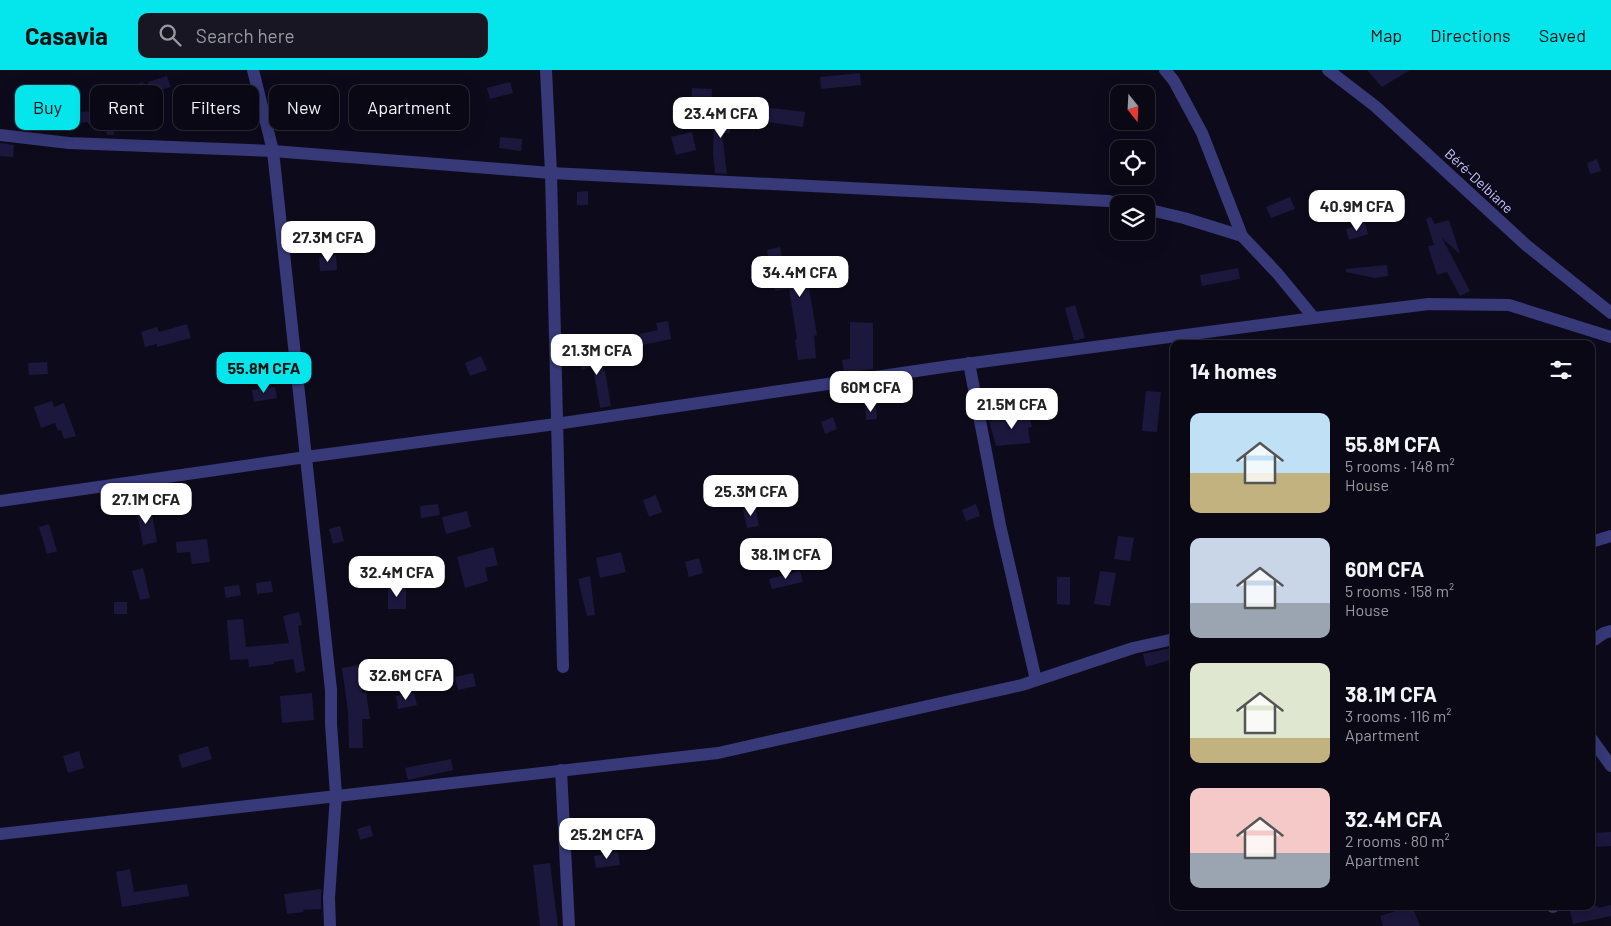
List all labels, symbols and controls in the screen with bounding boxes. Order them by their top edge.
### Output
search box [138,13,488,58]
text: Casavia [25,21,108,50]
icon: search [156,21,184,49]
text: Search here [196,24,295,47]
text: Map [1370,24,1402,46]
text: Directions [1430,24,1511,46]
text: Saved [1539,24,1586,46]
chip: Buy [15,85,80,130]
chip: Rent [90,85,163,130]
chip: Filters [173,85,259,130]
chip: New [269,85,339,130]
chip: Apartment [349,85,469,130]
north arrow [1110,85,1155,130]
map controls [1110,85,1155,240]
pin: 23.4M CFA [664,97,778,139]
text: 23.4M CFA [684,103,758,122]
button: locate [1110,140,1155,185]
street label: Béré-Delbiane [1442,145,1517,216]
pin: 40.9M CFA [1300,190,1414,232]
button: layers [1110,195,1155,240]
text: 40.9M CFA [1320,196,1394,215]
pin: 27.3M CFA [271,220,385,263]
text: 27.3M CFA [292,227,364,246]
pin: 34.4M CFA [743,256,857,298]
text: 34.4M CFA [762,262,838,281]
pin: 21.3M CFA [540,334,654,376]
text: 21.3M CFA [562,340,632,359]
pin: 55.8M CFA [207,352,321,394]
icon: filters [1547,356,1575,384]
text: 55.8M CFA [227,358,301,377]
text: 14 homes [1190,358,1277,383]
pin: 60M CFA [825,370,917,413]
text: 60M CFA [841,377,901,396]
pin: 21.5M CFA [955,388,1069,430]
text: 21.5M CFA [977,394,1047,413]
text: 55.8M CFA [1345,431,1441,456]
icon: home [1230,433,1290,493]
text: 5 rooms · 148 m² [1345,456,1455,475]
pin: 25.3M CFA [694,474,808,517]
text: House [1345,475,1389,494]
text: 25.3M CFA [714,481,788,500]
pin: 27.1M CFA [89,482,203,525]
text: 27.1M CFA [112,489,180,508]
pin: 38.1M CFA [729,538,843,580]
text: 38.1M CFA [751,544,821,563]
pin: 32.4M CFA [340,556,454,598]
text: 60M CFA [1345,556,1424,581]
icon: home [1230,558,1290,618]
text: 32.4M CFA [360,562,434,581]
text: 5 rooms · 158 m² [1345,581,1454,600]
text: House [1345,600,1389,619]
pin: 32.6M CFA [349,658,463,701]
text: 32.6M CFA [369,665,443,684]
text: 38.1M CFA [1345,681,1437,706]
icon: home [1230,683,1290,743]
text: 3 rooms · 116 m² [1345,706,1451,725]
text: Apartment [1345,725,1420,744]
text: 32.4M CFA [1345,806,1443,831]
icon: home [1230,808,1290,868]
pin: 25.2M CFA [550,818,664,860]
text: 25.2M CFA [570,824,644,843]
text: 2 rooms · 80 m² [1345,831,1450,850]
text: Apartment [1345,850,1420,869]

